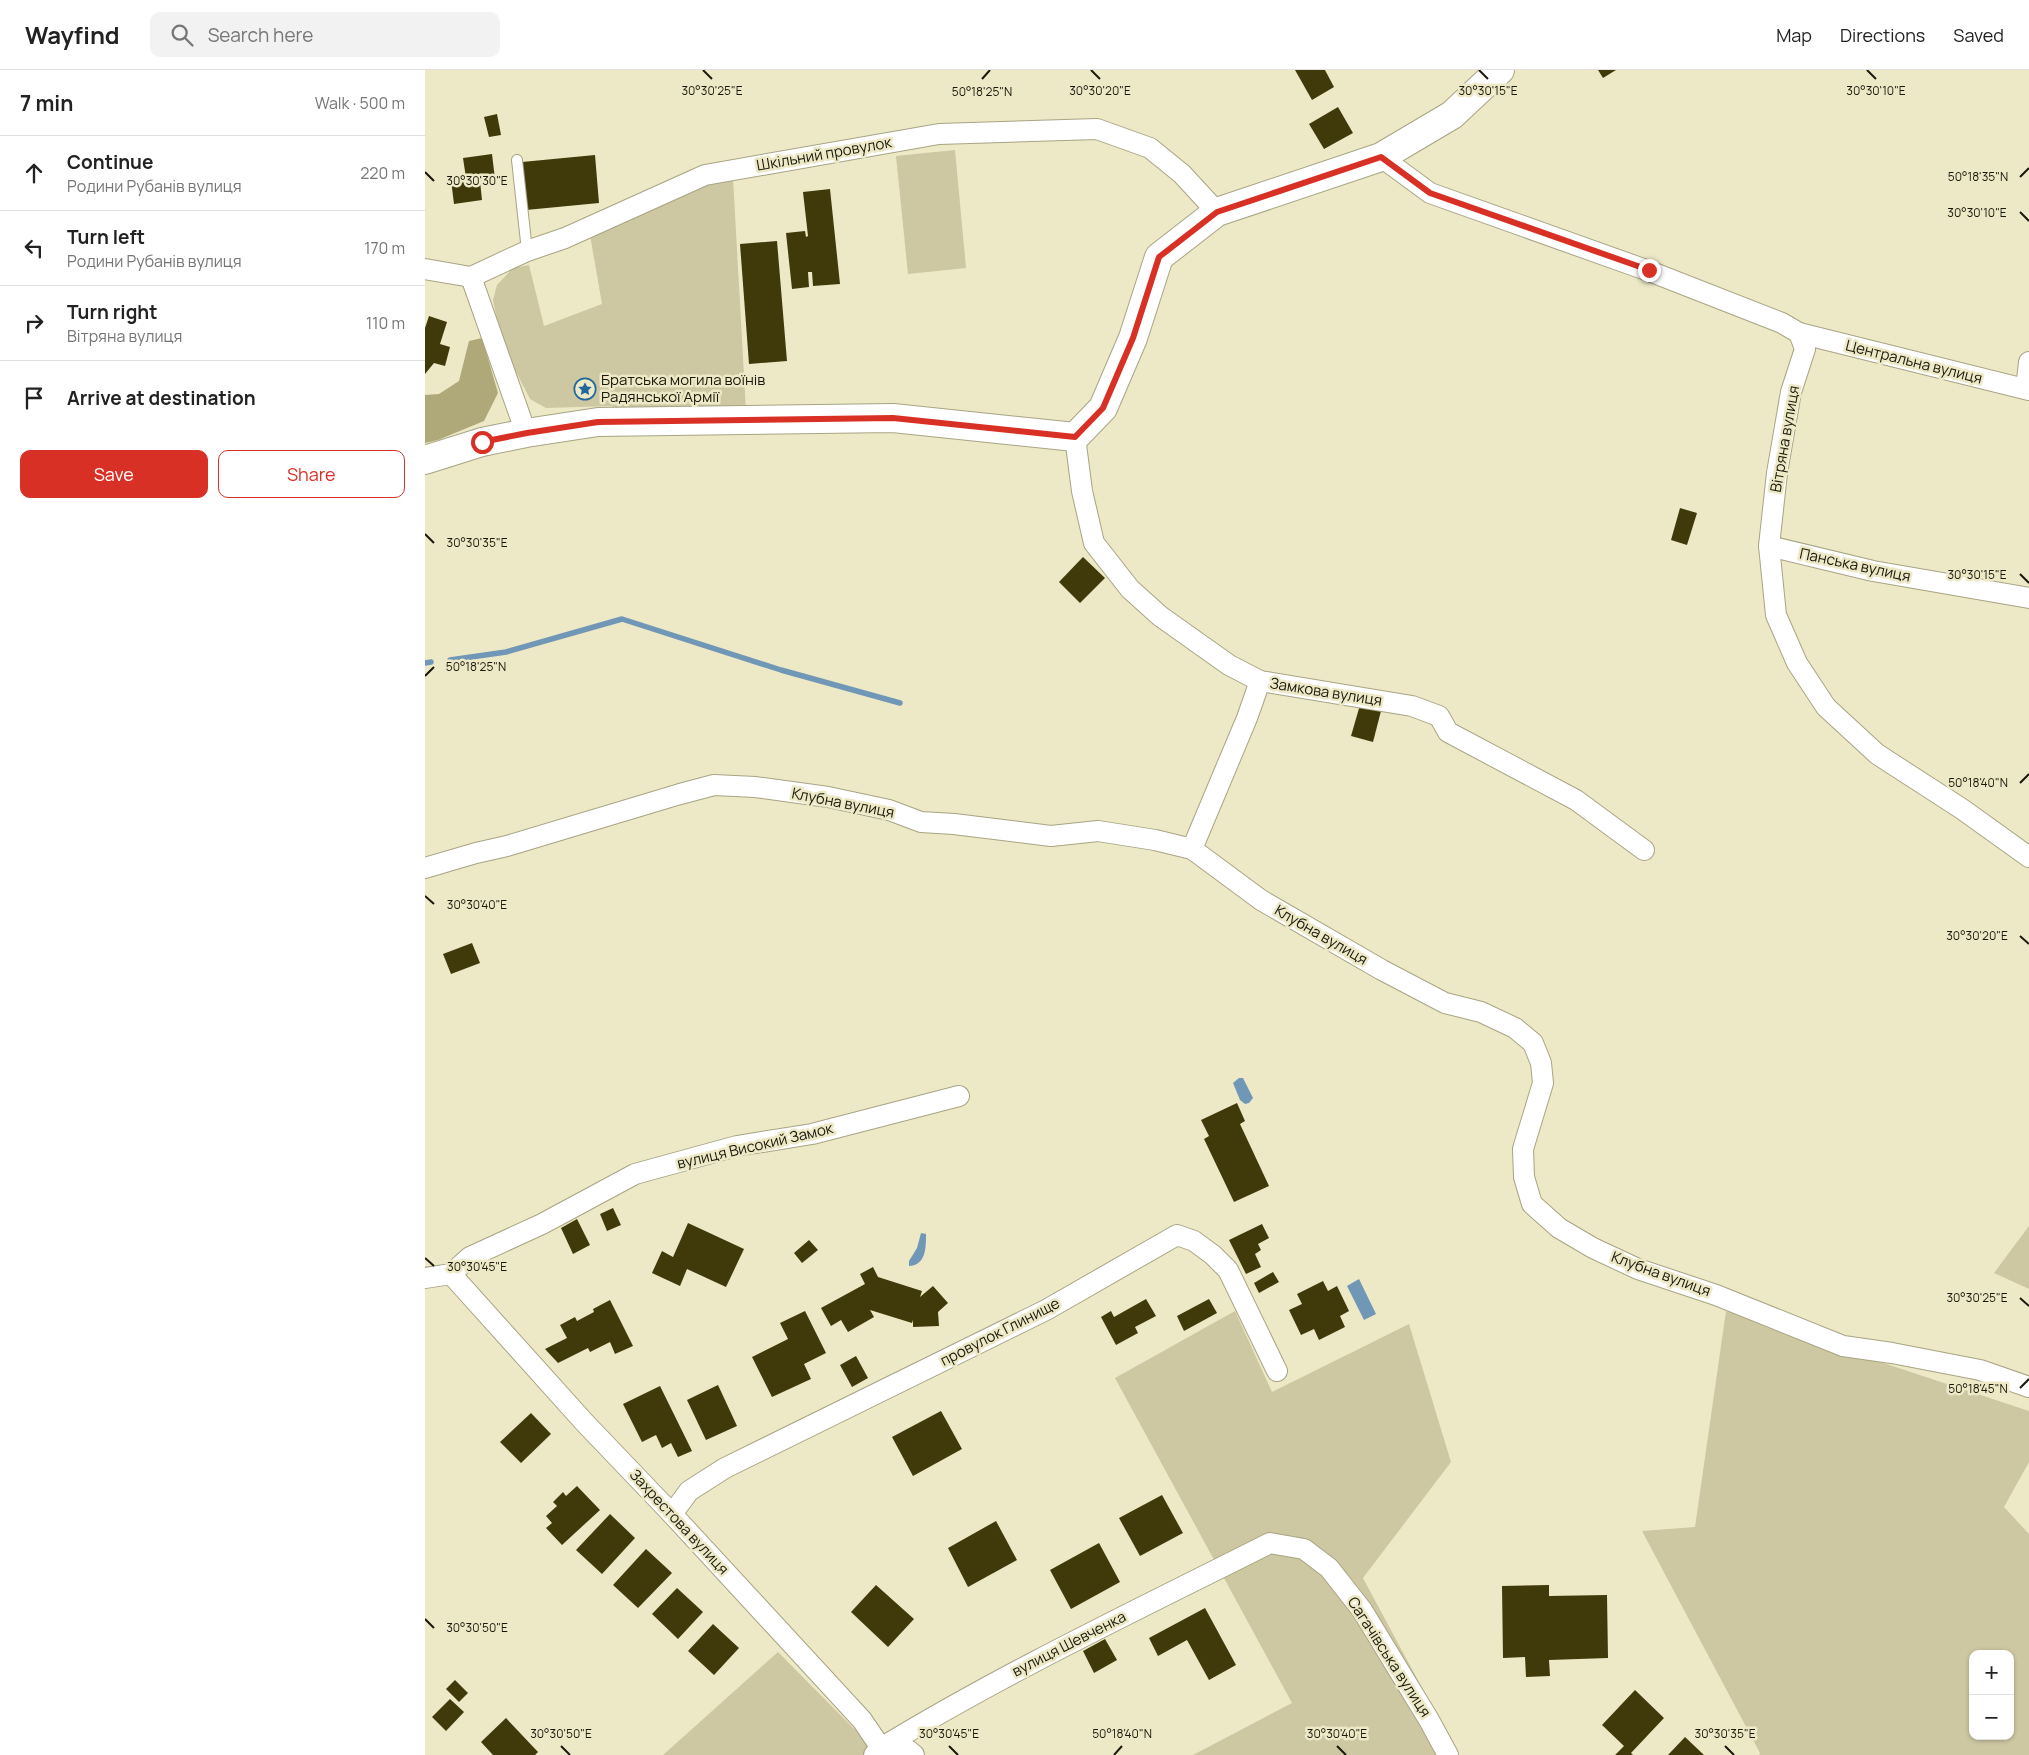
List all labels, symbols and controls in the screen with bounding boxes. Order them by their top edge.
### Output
search box [150,12,500,57]
text: Wayfind [25,18,120,51]
icon: search [168,21,196,49]
text: Search here [208,22,313,48]
text: Map [1776,23,1812,47]
text: Directions [1840,23,1925,47]
text: Saved [1953,23,2004,47]
text: 30°30'25"E [681,82,743,99]
text: 30°30'20"E [1069,82,1131,99]
text: 30°30'15"E [1458,82,1518,99]
text: 30°30'10"E [1846,82,1906,99]
text: 50°18'25"N [952,83,1012,100]
text: 7 min [20,89,73,117]
text: Walk · 500 m [315,92,405,114]
street label: Шкільний провулок [755,131,894,176]
text: Continue [67,149,153,175]
icon: ahead [20,159,48,187]
text: 220 m [360,162,405,184]
text: 50°18'35"N [1948,168,2008,185]
text: 30°30'30"E [446,172,508,189]
text: Родини Рубанів вулиця [67,175,242,197]
text: 30°30'10"E [1947,204,2007,221]
text: Turn left [67,224,145,250]
icon: left [20,234,48,262]
text: 170 m [364,237,405,259]
text: Родини Рубанів вулиця [67,250,242,272]
route end [1638,259,1661,282]
text: Turn right [67,299,157,325]
icon: right [20,309,48,337]
text: 110 m [366,312,405,334]
text: Вітряна вулиця [67,325,182,347]
street label: Центральна вулиця [1844,334,1985,389]
place label: Братська могила воїнів Радянської Армії [601,369,765,407]
place icon: Братська могила воїнів Радянської Армії [573,377,597,401]
icon: arrive [20,384,48,412]
street label: Вітряна вулиця [1765,384,1804,494]
text: Arrive at destination [67,385,256,411]
route start [471,431,494,454]
button: Save [20,450,208,498]
button: Share [218,450,405,498]
text: 30°30'35"E [447,534,508,551]
street label: Панська вулиця [1798,542,1913,587]
text: 30°30'15"E [1947,566,2007,583]
text: 50°18'25"N [446,658,506,675]
street label: Замкова вулиця [1268,672,1384,711]
text: 50°18'40"N [1948,774,2008,791]
street label: Клубна вулиця [790,782,896,823]
text: 30°30'40"E [447,896,507,913]
street label: Клубна вулиця [1271,899,1372,970]
text: 30°30'20"E [1946,927,2008,944]
street label: вулиця Високий Замок [675,1117,836,1174]
street label: Клубна вулиця [1609,1246,1714,1301]
text: 30°30'45"E [447,1258,507,1275]
text: 30°30'25"E [1946,1289,2008,1306]
street label: провулок Глинище [936,1292,1063,1371]
text: 50°18'45"N [1948,1380,2008,1397]
street label: Захрестова вулиця [625,1464,734,1579]
street label: Сагачівська вулиця [1343,1593,1436,1721]
street label: вулиця Шевченка [1008,1606,1129,1681]
text: 30°30'50"E [446,1619,508,1636]
map controls [1969,1650,2014,1740]
button: + [1969,1650,2014,1695]
button: − [1969,1695,2014,1740]
text: 30°30'50"E [530,1725,592,1742]
text: 30°30'45"E [919,1725,979,1742]
text: 50°18'40"N [1092,1725,1152,1742]
text: 30°30'40"E [1307,1725,1367,1742]
text: 30°30'35"E [1695,1725,1756,1742]

